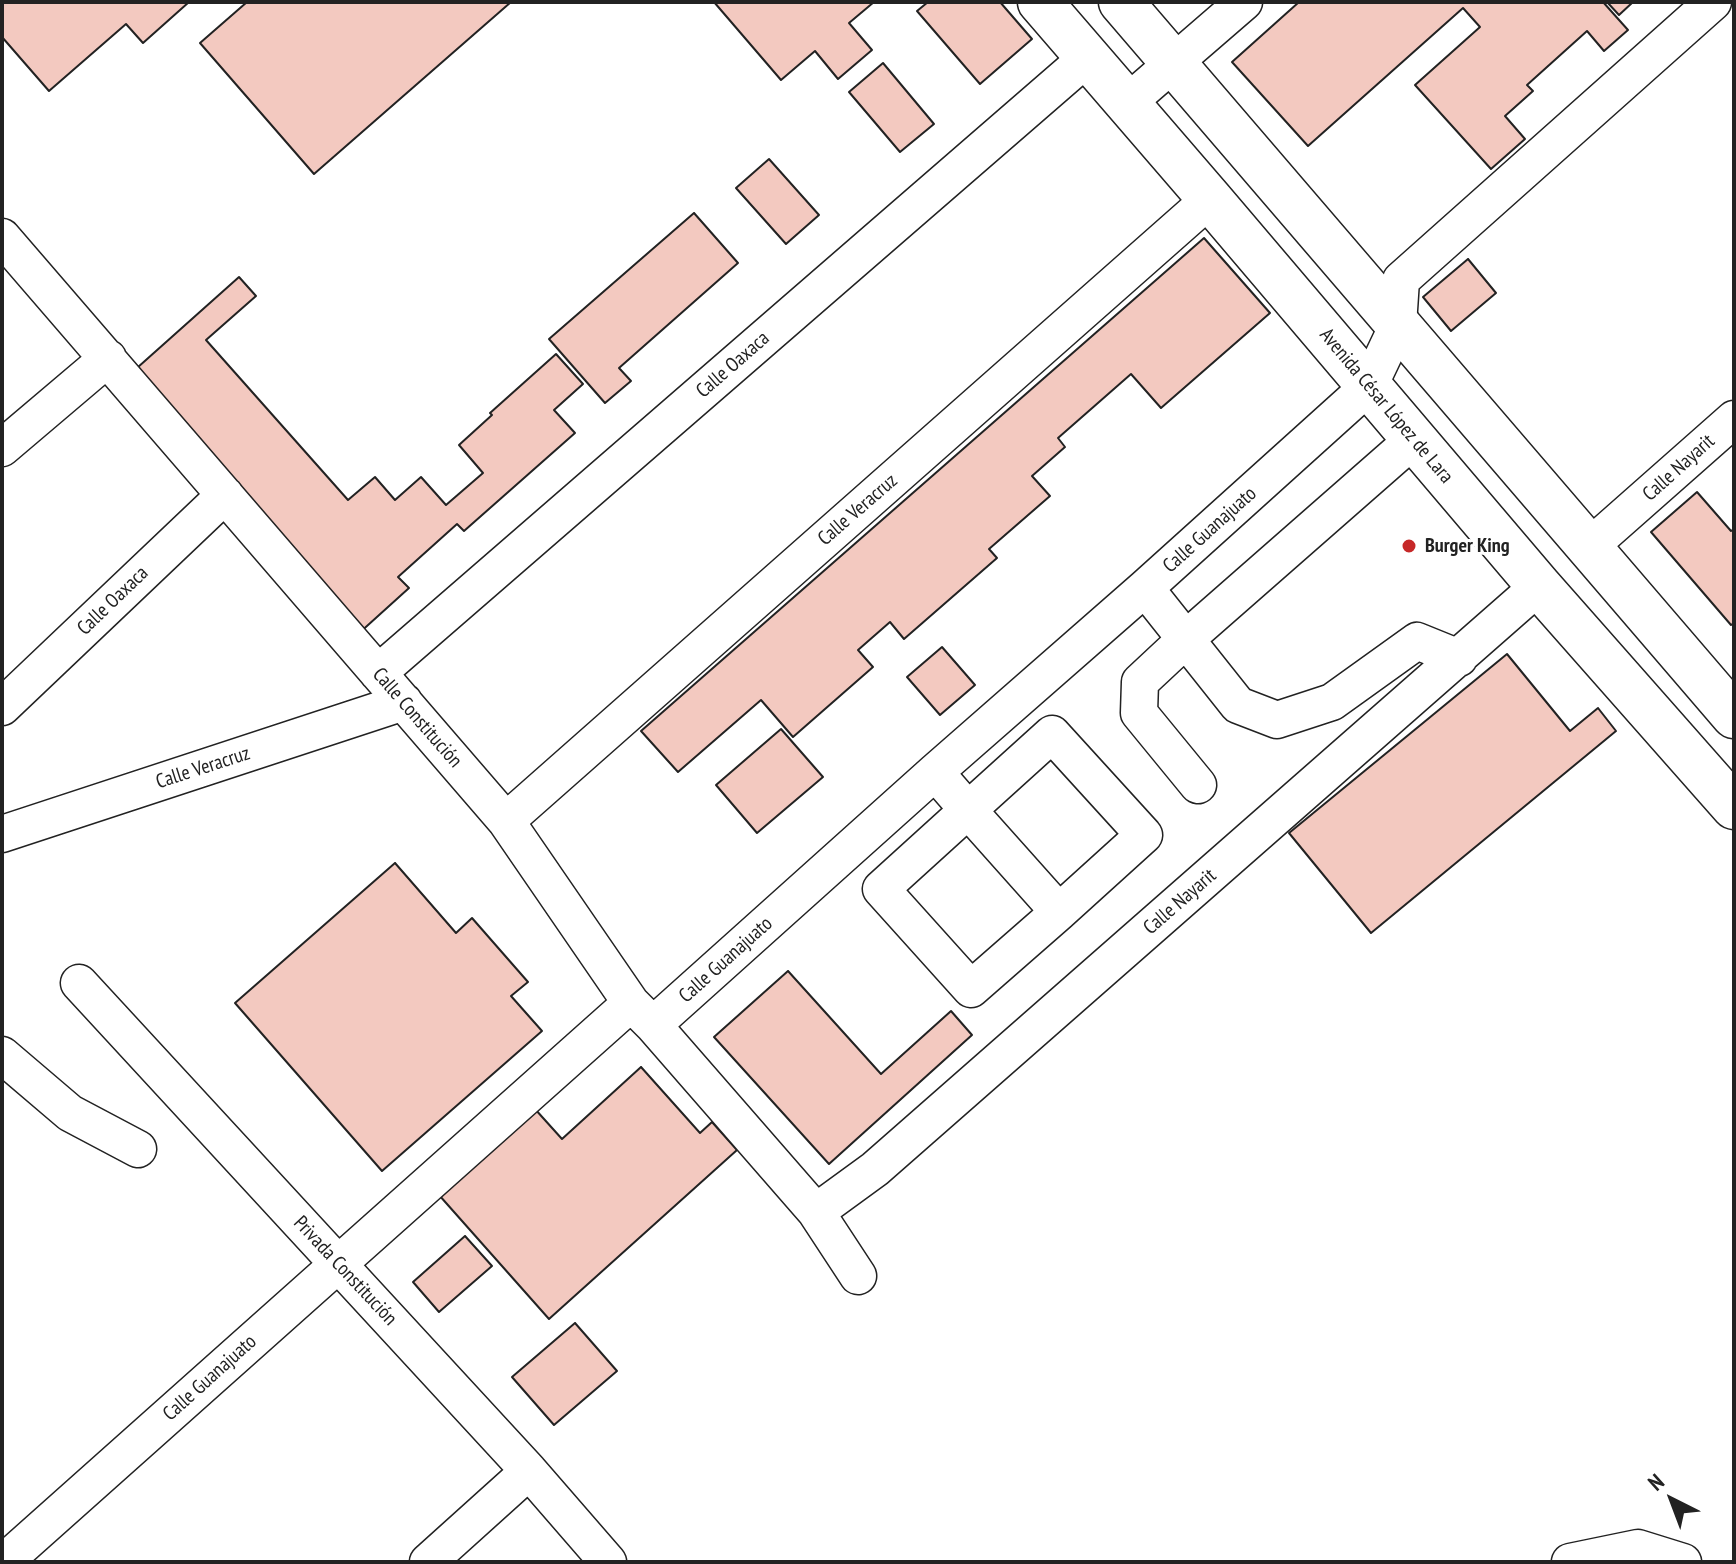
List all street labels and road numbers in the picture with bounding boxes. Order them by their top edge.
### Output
street label: Avenida César López de Lara [1314,324,1458,488]
street label: Calle Oaxaca [692,327,774,403]
street label: Calle Nayarit [1638,430,1720,506]
street label: Calle Veracruz [813,469,903,551]
street label: Calle Guanajuato [1159,482,1261,578]
street label: Calle Oaxaca [73,561,153,641]
street label: Calle Constitución [367,663,467,773]
street label: Calle Veracruz [153,742,253,794]
street label: Calle Nayarit [1139,864,1221,940]
street label: Calle Guanajuato [675,912,777,1008]
street label: Privada Constitución [288,1211,402,1331]
street label: Calle Guanajuato [159,1330,261,1426]

